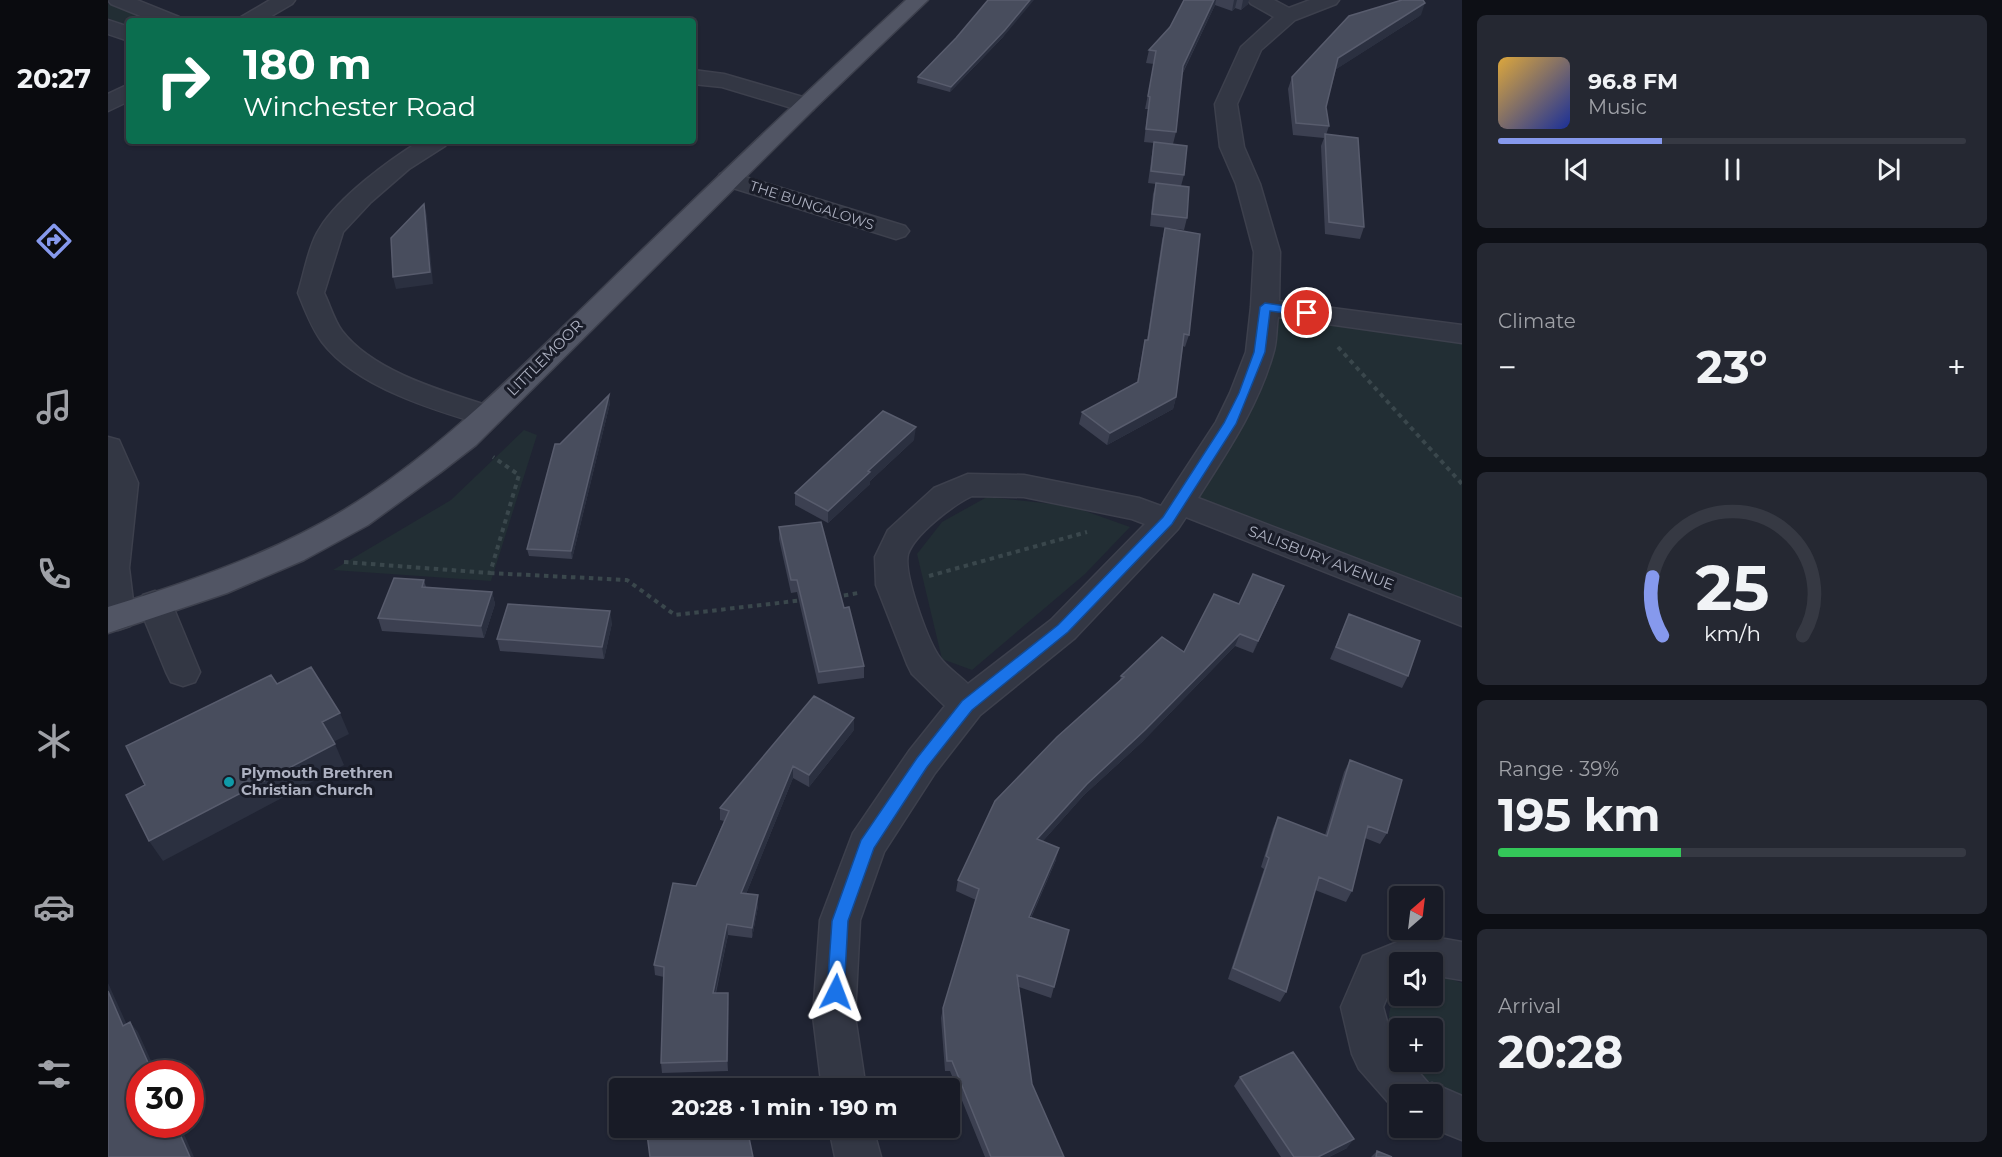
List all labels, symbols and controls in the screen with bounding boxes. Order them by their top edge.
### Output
text: 180 m [243,38,372,90]
icon: right [144,42,222,120]
text: 20:27 [17,62,91,95]
text: 96.8 FM [1588,68,1678,95]
text: Winchester Road [243,90,476,123]
text: Music [1588,95,1647,119]
icon: previous [1560,153,1593,186]
icon: pause [1716,153,1749,186]
icon: next [1872,153,1905,186]
street label: THE BUNGALOWS [747,176,877,234]
icon: directions [33,220,75,262]
pin [1281,287,1332,338]
icon: arrive [1290,296,1323,329]
text: Climate [1498,309,1576,333]
street label: LITTLEMOOR [503,315,587,400]
text: 23° [1696,339,1768,394]
text: − [1498,347,1517,387]
text: + [1947,347,1966,387]
icon: music [33,386,75,428]
street label: SALISBURY AVENUE [1246,521,1397,594]
text: 25 [1695,550,1769,626]
icon: phone [33,553,75,595]
text: km/h [1703,620,1761,646]
icon: climate [33,720,75,762]
text: Range · 39% [1498,757,1619,781]
place label: Plymouth Brethren Christian Church [241,763,393,799]
marker: Plymouth Brethren Christian Church [222,775,236,789]
text: 195 km [1498,787,1660,842]
icon: car [33,886,75,928]
north arrow [1389,886,1443,940]
map controls [1389,886,1443,1138]
button: sound [1389,952,1443,1006]
position arrow [804,960,868,1024]
text: Arrival [1498,994,1561,1018]
button: + [1389,1018,1443,1072]
text: 20:28 [1498,1024,1623,1079]
icon: filters [33,1053,75,1095]
speed limit sign: 30 [126,1060,204,1138]
button: − [1389,1084,1443,1138]
text: 20:28 · 1 min · 190 m [671,1094,898,1121]

